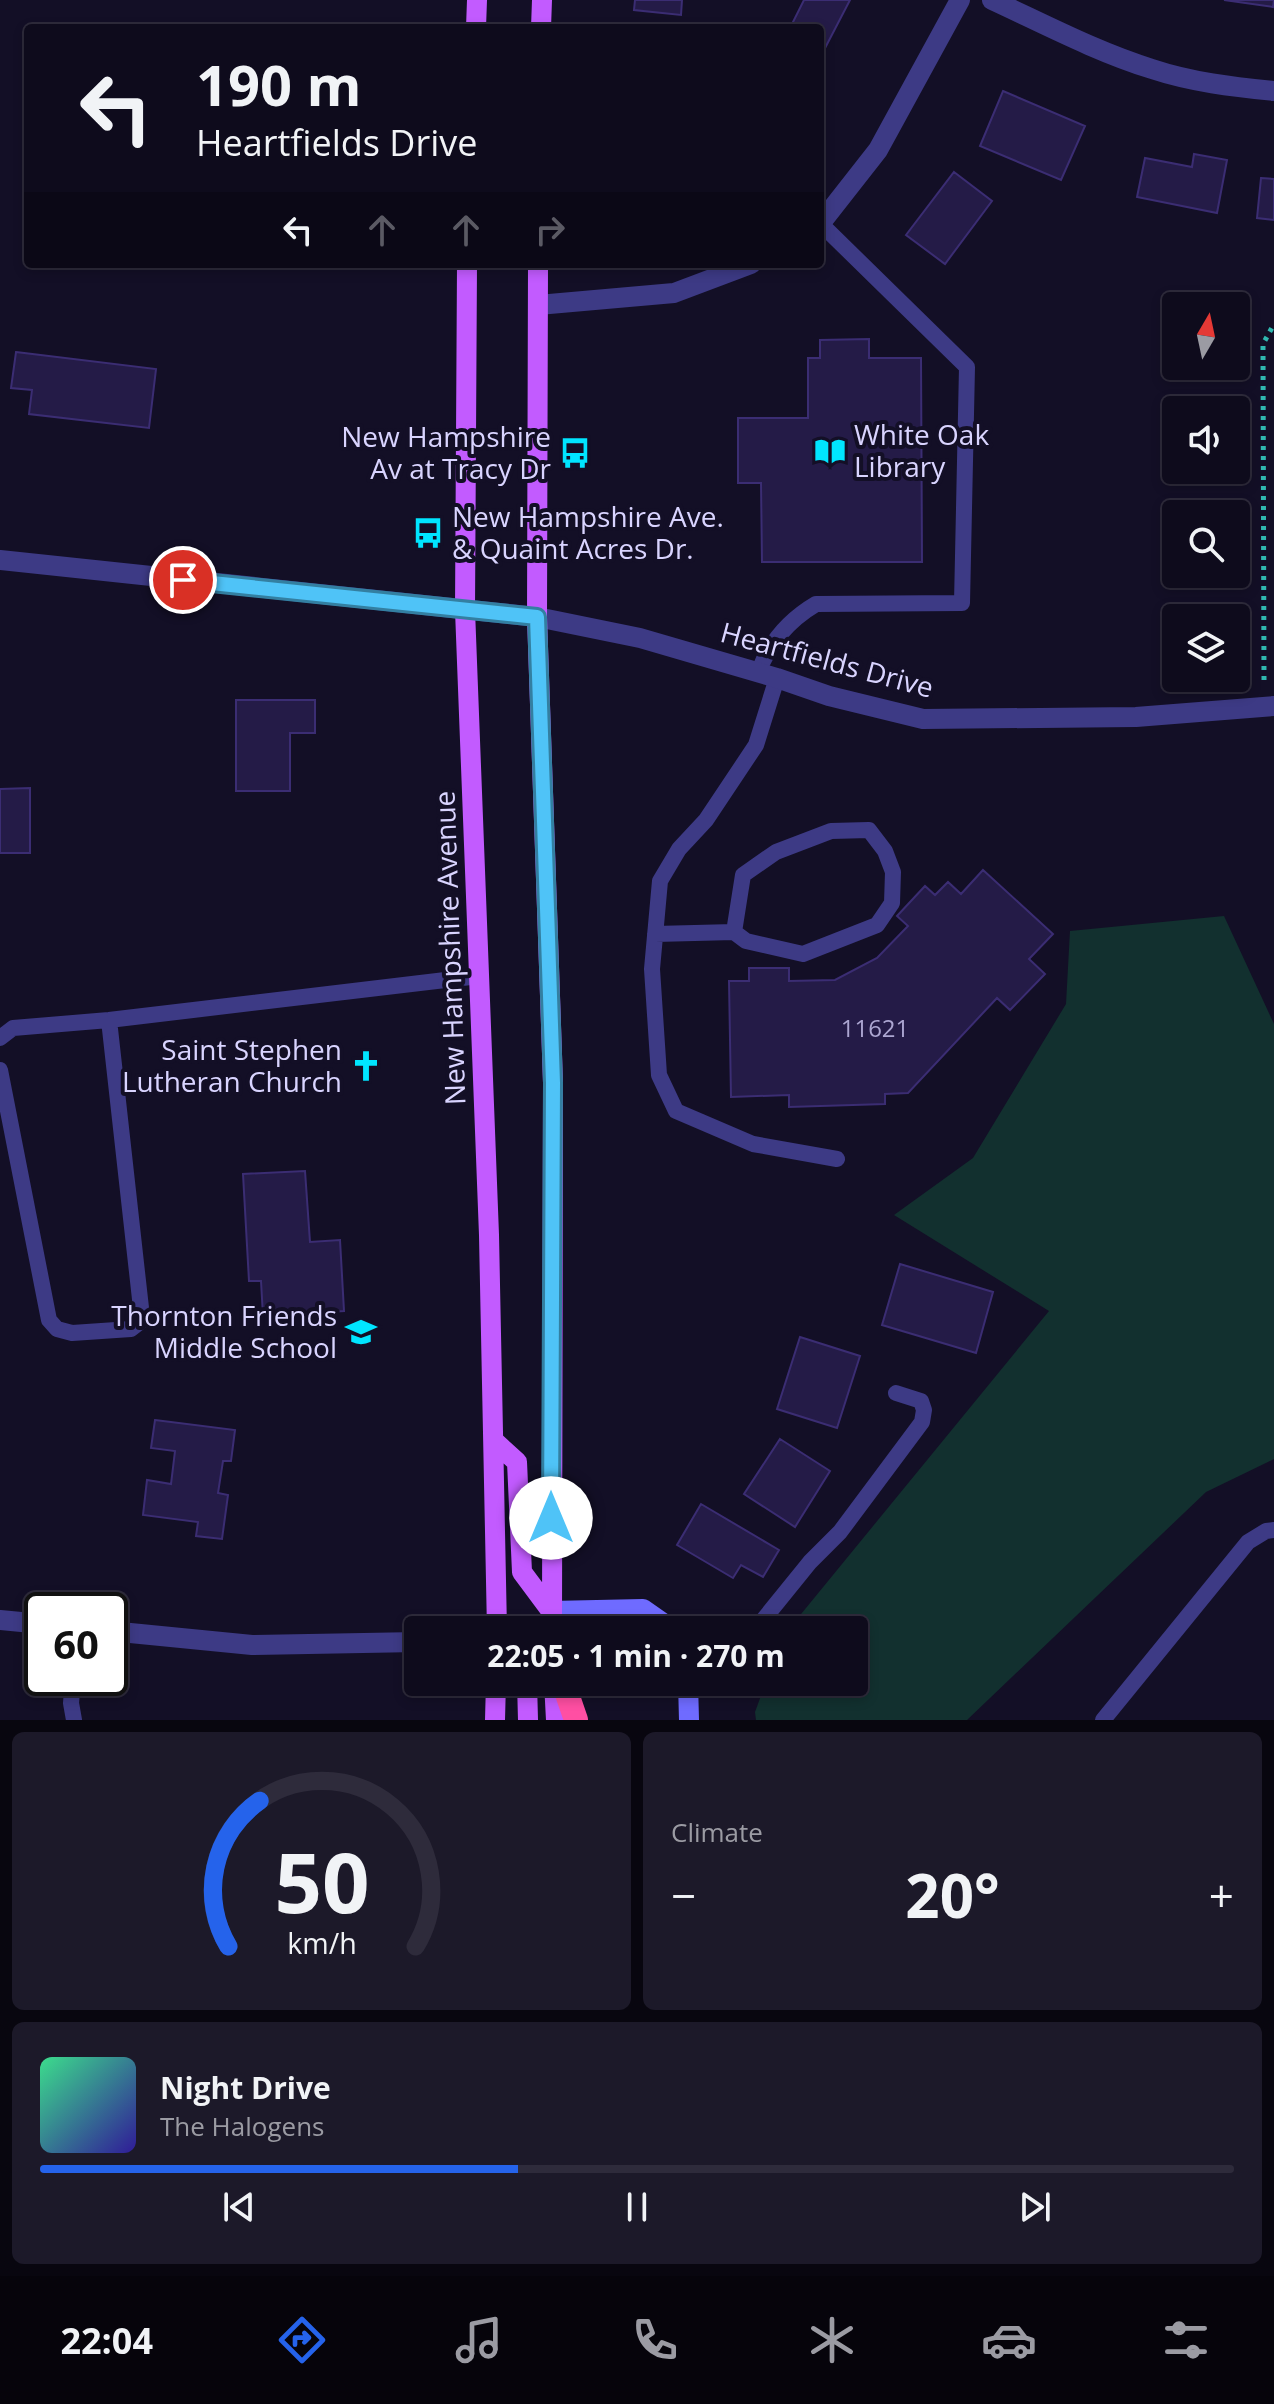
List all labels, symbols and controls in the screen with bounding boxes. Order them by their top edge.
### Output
text: 190 m [196,46,362,122]
icon: left [64,56,168,160]
text: Heartfields Drive [196,118,477,167]
icon: left [276,208,320,252]
icon: ahead [360,208,404,252]
icon: ahead [444,208,488,252]
icon: right [528,208,572,252]
north arrow [1162,292,1250,380]
map controls [1162,292,1250,692]
button: sound [1162,396,1250,484]
place label: White Oak Library [854,415,989,485]
place label: New Hampshire Av at Tracy Dr [341,417,552,487]
library icon: White Oak Library [813,434,847,468]
bus stop icon: New Hampshire Av at Tracy Dr [558,436,592,470]
place label: New Hampshire Ave. & Quaint Acres Dr. [452,497,724,567]
button: search [1162,500,1250,588]
bus stop icon: New Hampshire Ave. & Quaint Acres Dr. [411,516,445,550]
pin [149,546,217,614]
icon: arrive [161,558,205,602]
button: layers [1162,604,1250,692]
street label: Heartfields Drive [717,612,938,706]
street label: New Hampshire Avenue [425,790,473,1106]
house number: 11621 [841,1011,909,1044]
place label: Saint Stephen Lutheran Church [122,1030,342,1100]
church icon: Saint Stephen Lutheran Church [349,1049,383,1083]
place label: Thornton Friends Middle School [111,1296,337,1366]
school or university icon: Thornton Friends Middle School [344,1315,378,1349]
position arrow [509,1476,593,1560]
speed limit sign: 60 [24,1592,128,1696]
text: 22:05 · 1 min · 270 m [487,1635,785,1676]
text: Climate [671,1814,763,1850]
text: 50 [274,1824,369,1937]
text: 20° [905,1854,1000,1936]
text: − [671,1865,696,1925]
text: + [1209,1865,1234,1925]
text: km/h [287,1923,356,1962]
text: Night Drive [160,2067,331,2108]
text: The Halogens [160,2108,325,2144]
icon: previous [217,2185,261,2229]
icon: pause [615,2185,659,2229]
icon: next [1013,2185,1057,2229]
icon: directions [274,2312,330,2368]
icon: music [451,2312,507,2368]
icon: phone [627,2312,683,2368]
icon: climate [804,2312,860,2368]
icon: car [981,2312,1037,2368]
icon: filters [1158,2312,1214,2368]
text: 22:04 [60,2316,153,2365]

